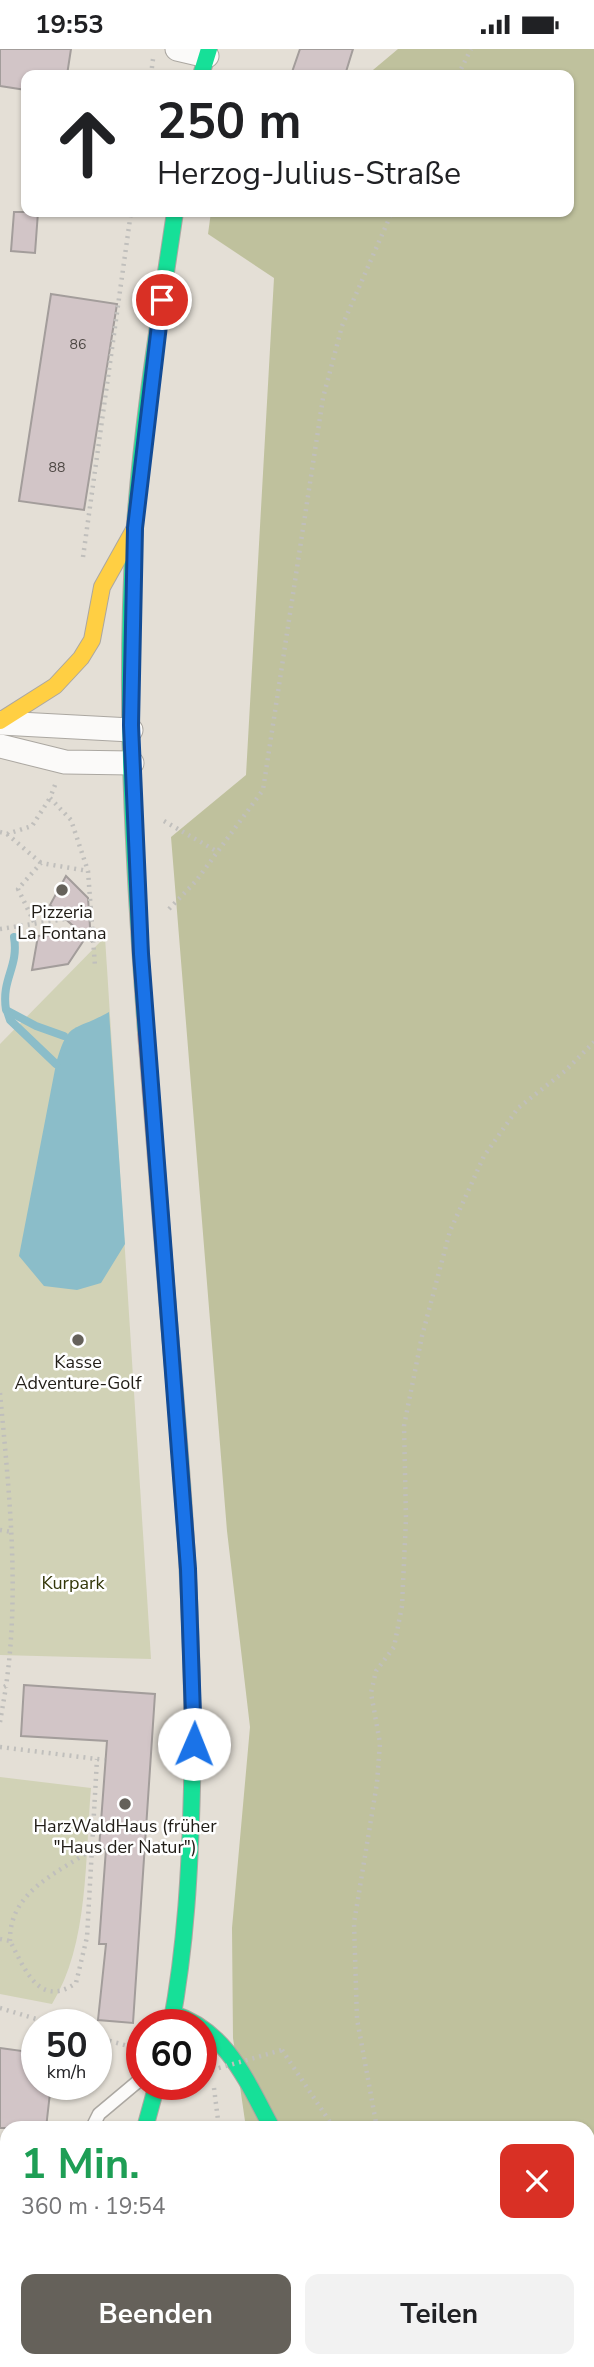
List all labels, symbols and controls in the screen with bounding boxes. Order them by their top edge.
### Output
text: 19:53 [35,7,104,42]
text: 250 m [157,88,301,155]
icon: ahead [42,98,133,189]
text: Herzog-Julius-Straße [157,152,461,195]
pin [132,270,192,330]
icon: arrive [143,281,181,319]
house number: 86 [70,335,86,354]
house number: 88 [49,458,65,477]
marker: Pizzeria La Fontana [54,882,70,898]
place label: Pizzeria La Fontana [17,900,107,945]
marker: Kasse Adventure-Golf [70,1332,86,1348]
place label: Kasse Adventure-Golf [15,1350,142,1395]
park label: Kurpark [41,1571,106,1595]
position arrow [157,1707,231,1781]
marker: HarzWaldHaus (früher "Haus der Natur") [117,1796,133,1812]
place label: HarzWaldHaus (früher "Haus der Natur") [33,1814,217,1859]
speed limit sign: 60 [126,2009,217,2100]
text: 50 [45,2022,88,2069]
text: km/h [47,2060,86,2084]
text: 1 Min. [21,2136,140,2193]
button: close [500,2144,574,2218]
text: 360 m · 19:54 [21,2191,166,2222]
button: Beenden [21,2274,291,2354]
button: Teilen [305,2274,574,2354]

